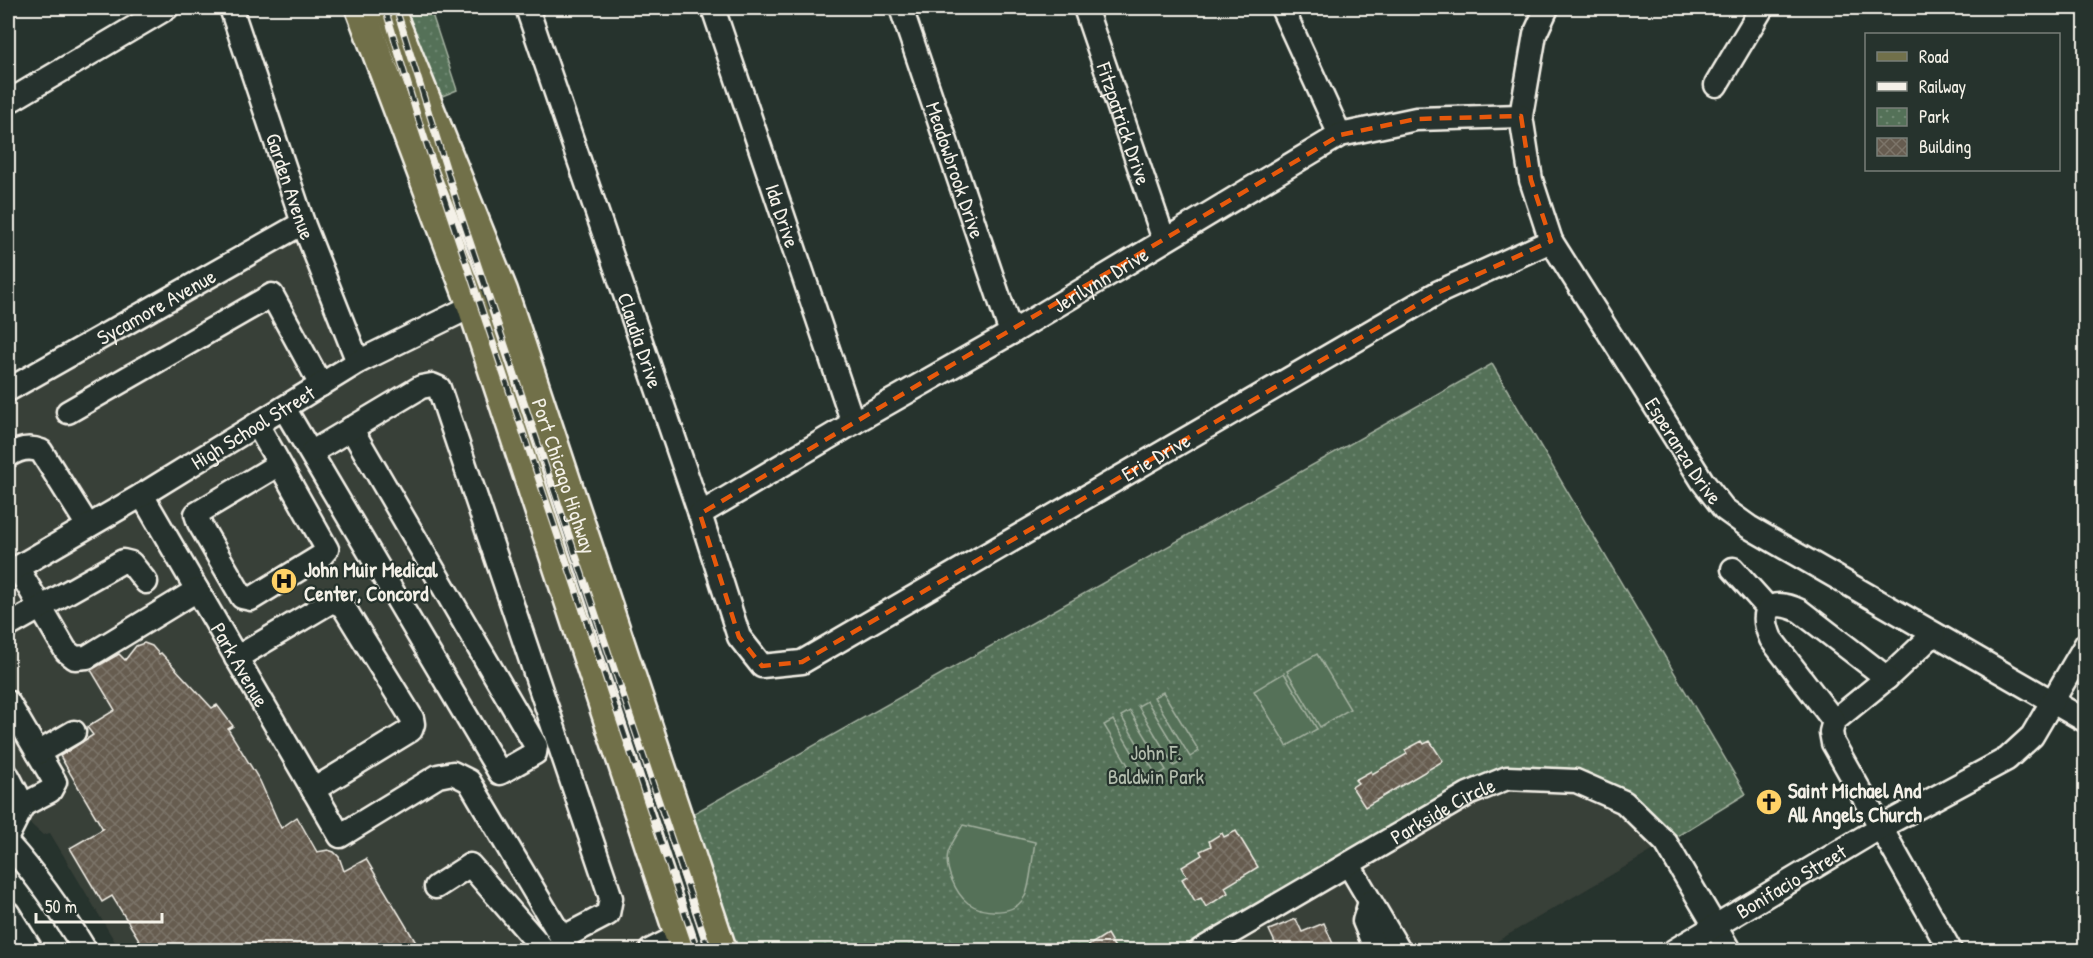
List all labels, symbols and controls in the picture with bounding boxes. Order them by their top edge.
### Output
legend [1865,33,2060,171]
text: Road [1919,44,1949,69]
street label: Fitzpatrick Drive [1090,58,1159,188]
text: Railway [1919,74,1966,99]
street label: Meadowbrook Drive [919,98,992,242]
text: Park [1919,104,1950,129]
street label: Garden Avenue [259,129,323,244]
text: Building [1919,134,1971,159]
street label: Ida Drive [759,180,807,251]
street label: Jerilynn Drive [1047,239,1153,319]
street label: Sycamore Avenue [91,261,221,351]
street label: Claudia Drive [611,288,670,392]
street label: High School Street [185,377,321,476]
street label: Esperanza Drive [1639,392,1729,510]
street label: Port Chicago Highway [525,394,604,558]
street label: Erie Drive [1116,425,1195,488]
place label: John Muir Medical Center, Concord [304,555,438,608]
hospital icon: John Muir Medical Center, Concord [269,566,299,596]
street label: Park Avenue [204,617,276,712]
park label: John F. Baldwin Park [1108,738,1205,791]
street label: Parkside Circle [1385,770,1499,851]
place label: Saint Michael And All Angels Church [1788,776,1922,830]
church icon: Saint Michael And All Angels Church [1754,787,1784,817]
street label: Bonifacio Street [1730,836,1852,925]
scale bar [36,886,162,924]
text: 50 m [45,894,77,919]

